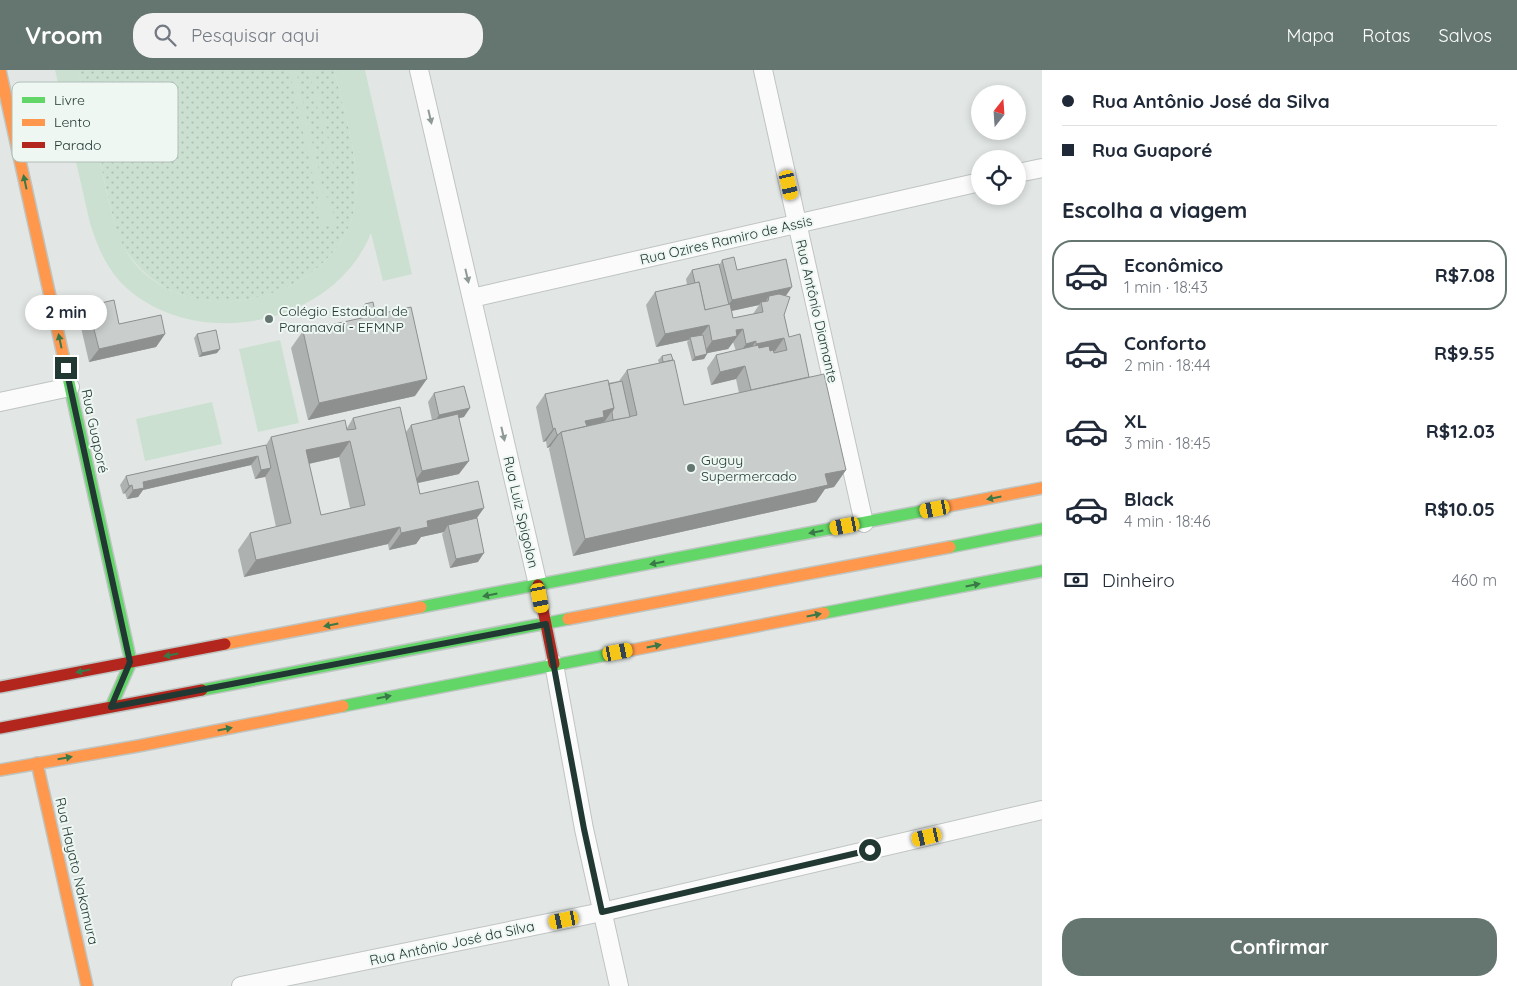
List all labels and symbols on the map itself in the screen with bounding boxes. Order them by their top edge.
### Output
legend [12,82,178,162]
north arrow [971,85,1026,140]
text: Livre [54,91,85,109]
one-way arrow [426,110,434,125]
text: Lento [54,113,91,131]
text: Parado [54,136,101,154]
car [778,169,799,201]
one-way arrow [21,175,29,190]
street label: Rua Ozires Ramiro de Assis [638,211,814,269]
street label: Rua Antônio Diamante [792,237,842,385]
one-way arrow [463,268,471,283]
callout: 2 min [25,296,107,330]
place label: Colégio Estadual de Paranavaí - EFMNP [279,302,408,336]
marker: Colégio Estadual de Paranavaí - EFMNP [263,313,275,325]
one-way arrow [56,334,64,349]
route end [55,357,77,379]
street label: Rua Guaporé [77,387,113,475]
one-way arrow [499,427,507,442]
place label: Guguy Supermercado [701,451,797,485]
street label: Rua Luiz Spigolon [499,454,543,570]
marker: Guguy Supermercado [685,462,697,474]
one-way arrow [986,494,1002,502]
car [918,499,951,519]
car [828,516,861,536]
one-way arrow [809,528,824,536]
one-way arrow [648,559,664,567]
one-way arrow [965,580,981,588]
car [529,582,550,614]
one-way arrow [483,591,498,599]
one-way arrow [806,611,822,619]
one-way arrow [322,621,338,629]
one-way arrow [646,641,662,649]
car [601,642,634,662]
one-way arrow [162,651,178,659]
one-way arrow [74,668,90,676]
one-way arrow [377,693,393,701]
one-way arrow [217,724,233,732]
one-way arrow [58,754,74,762]
street label: Rua Hayato Nakamura [51,796,103,946]
car [910,826,943,848]
route start [859,839,881,861]
car [547,910,580,930]
street label: Rua Antônio José da Silva [368,917,536,969]

